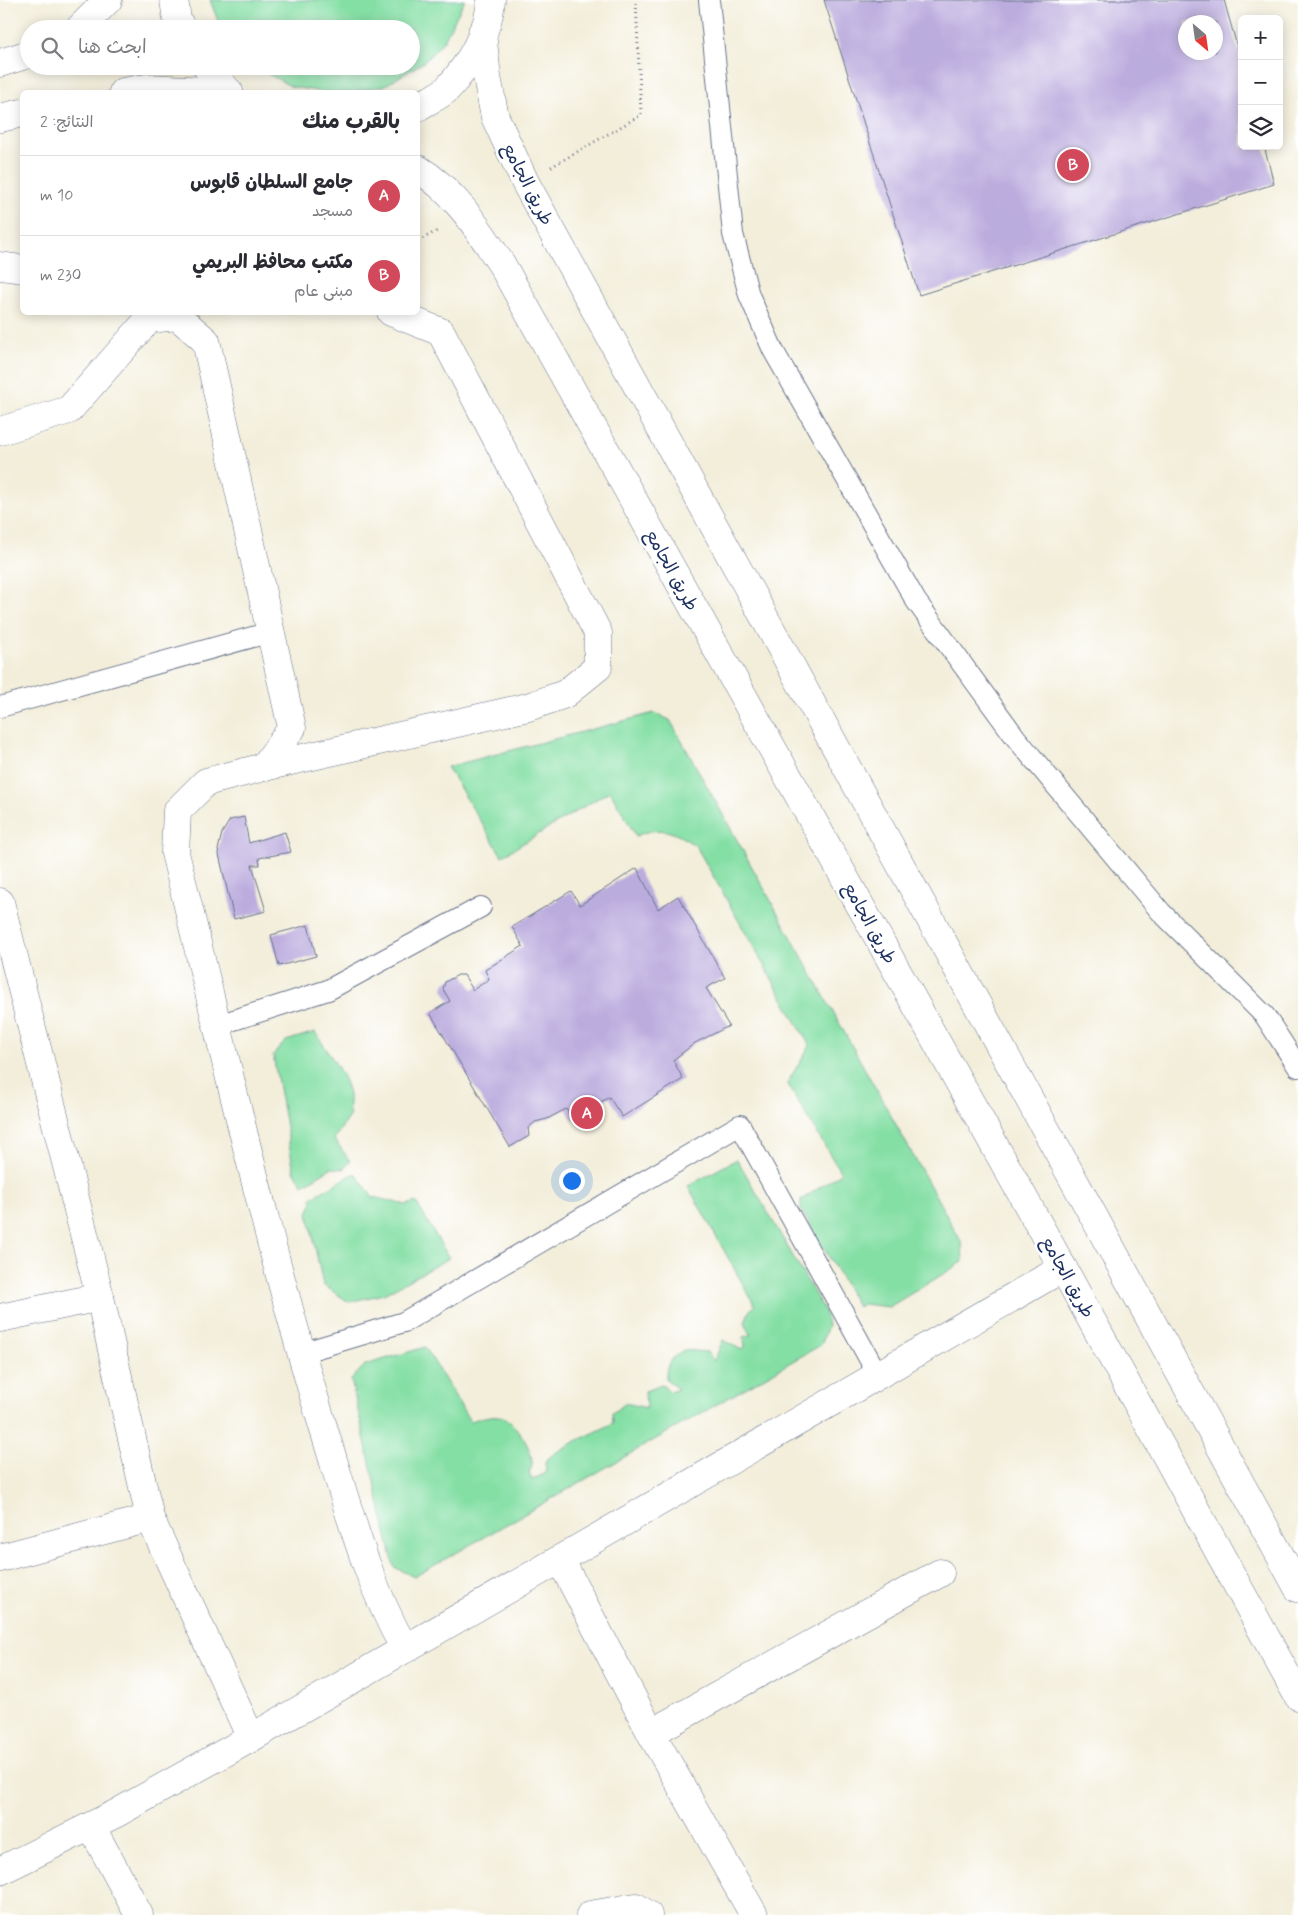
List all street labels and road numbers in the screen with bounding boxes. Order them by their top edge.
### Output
street label: طريق الجامع [496,139,558,230]
street label: طريق الجامع [639,525,703,616]
street label: طريق الجامع [837,878,901,969]
street label: طريق الجامع [1035,1232,1099,1323]

